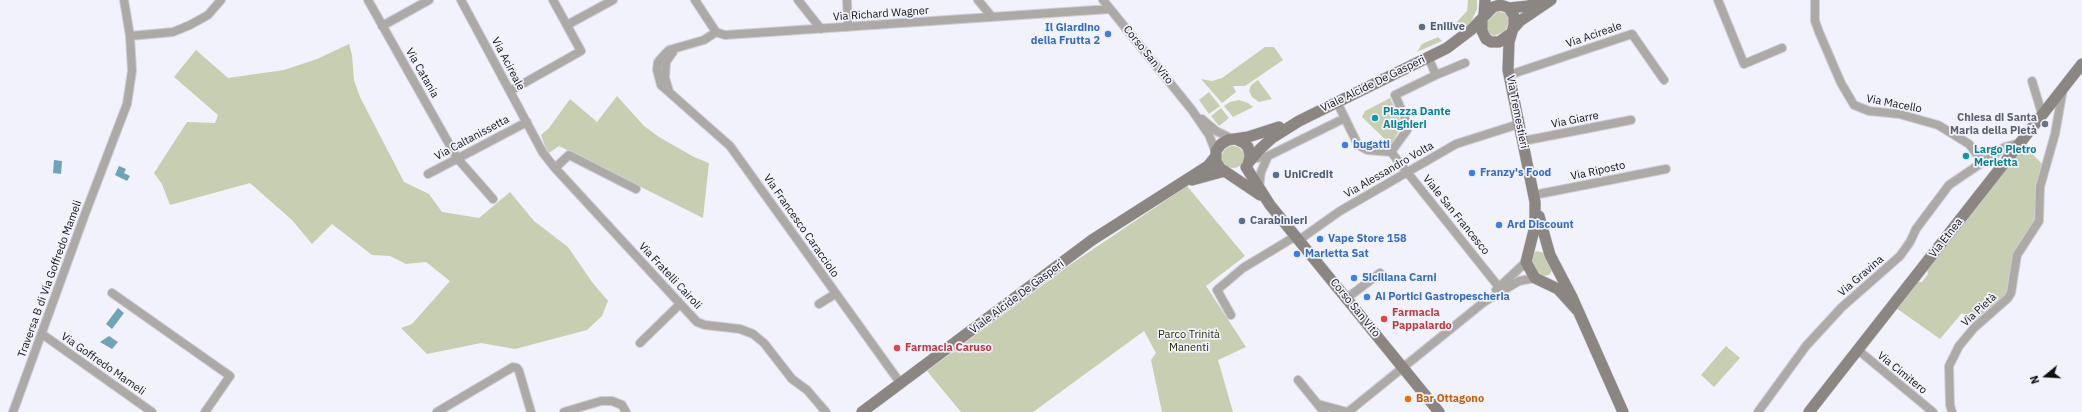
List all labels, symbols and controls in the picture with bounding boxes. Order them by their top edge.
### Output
street label: Via Richard Wagner [833,4,929,24]
street label: Via Acireale [1564,19,1624,51]
place label: Enilive [1430,20,1465,34]
place label: Il Giardino della Frutta 2 [1031,21,1100,47]
marker: Enilive [1417,22,1427,32]
street label: Corso San Vito [1120,23,1176,87]
marker: Il Giardino della Frutta 2 [1103,29,1113,39]
street label: Via Acireale [489,35,527,93]
street label: Via Catania [402,46,442,100]
street label: Viale Alcide De Gasperi [1319,53,1427,115]
street label: Via Tremestieri [1503,74,1531,150]
street label: Via Macello [1865,92,1923,116]
place label: Piazza Dante Alighieri [1383,105,1451,131]
street label: Via Giarre [1550,109,1600,131]
place label: Chiesa di Santa Maria della Pietà [1950,111,2037,137]
street label: Via Caltanissetta [432,113,512,163]
marker: Piazza Dante Alighieri [1370,113,1380,123]
marker: Chiesa di Santa Maria della Pietà [2040,119,2050,129]
place label: bugatti [1353,138,1390,152]
street label: Via Alessandro Volta [1342,139,1436,201]
marker: bugatti [1340,140,1350,150]
place label: Largo Pietro Merletta [1974,143,2037,169]
marker: Largo Pietro Merletta [1961,151,1971,161]
street label: Via Riposto [1569,159,1627,183]
place label: Franzy's Food [1480,166,1551,180]
place label: UniCredit [1284,168,1333,182]
marker: Franzy's Food [1467,168,1477,178]
marker: UniCredit [1271,170,1281,180]
street label: Via Francesco Caracciolo [760,172,842,280]
street label: Viale San Francesco [1420,173,1492,257]
street label: Traversa B di Via Goffredo Mameli [15,199,85,359]
place label: Carabinieri [1250,214,1307,228]
marker: Carabinieri [1237,216,1247,226]
street label: Via Etnea [1927,216,1965,260]
place label: Ard Discount [1507,218,1574,232]
marker: Ard Discount [1494,220,1504,230]
place label: Vape Store 158 [1328,232,1407,246]
marker: Vape Store 158 [1315,234,1325,244]
street label: Via Fratelli Cairoli [636,240,704,312]
place label: Marletta Sat [1305,247,1369,261]
marker: Marletta Sat [1292,249,1302,259]
street label: Via Gravina [1836,253,1886,299]
street label: Viale Alcide De Gasperi [967,257,1067,337]
place label: Siciliana Carni [1362,271,1437,285]
marker: Siciliana Carni [1349,273,1359,283]
street label: Corso San Vito [1327,276,1383,340]
place label: Ai Portici Gastropescheria [1375,290,1510,304]
street label: Via Pietà [1959,290,1999,330]
marker: Ai Portici Gastropescheria [1362,292,1372,302]
place label: Farmacia Pappalardo [1392,306,1452,332]
marker: Farmacia Pappalardo [1379,314,1389,324]
park label: Parco Trinità Manenti [1158,328,1220,354]
street label: Via Goffredo Mameli [58,330,148,398]
place label: Farmacia Caruso [905,341,992,355]
marker: Farmacia Caruso [892,343,902,353]
street label: Via Cimitero [1875,349,1929,397]
north arrow [2026,356,2066,396]
text: N [2027,374,2042,386]
place label: Bar Ottagono [1416,392,1484,406]
marker: Bar Ottagono [1403,394,1413,404]

